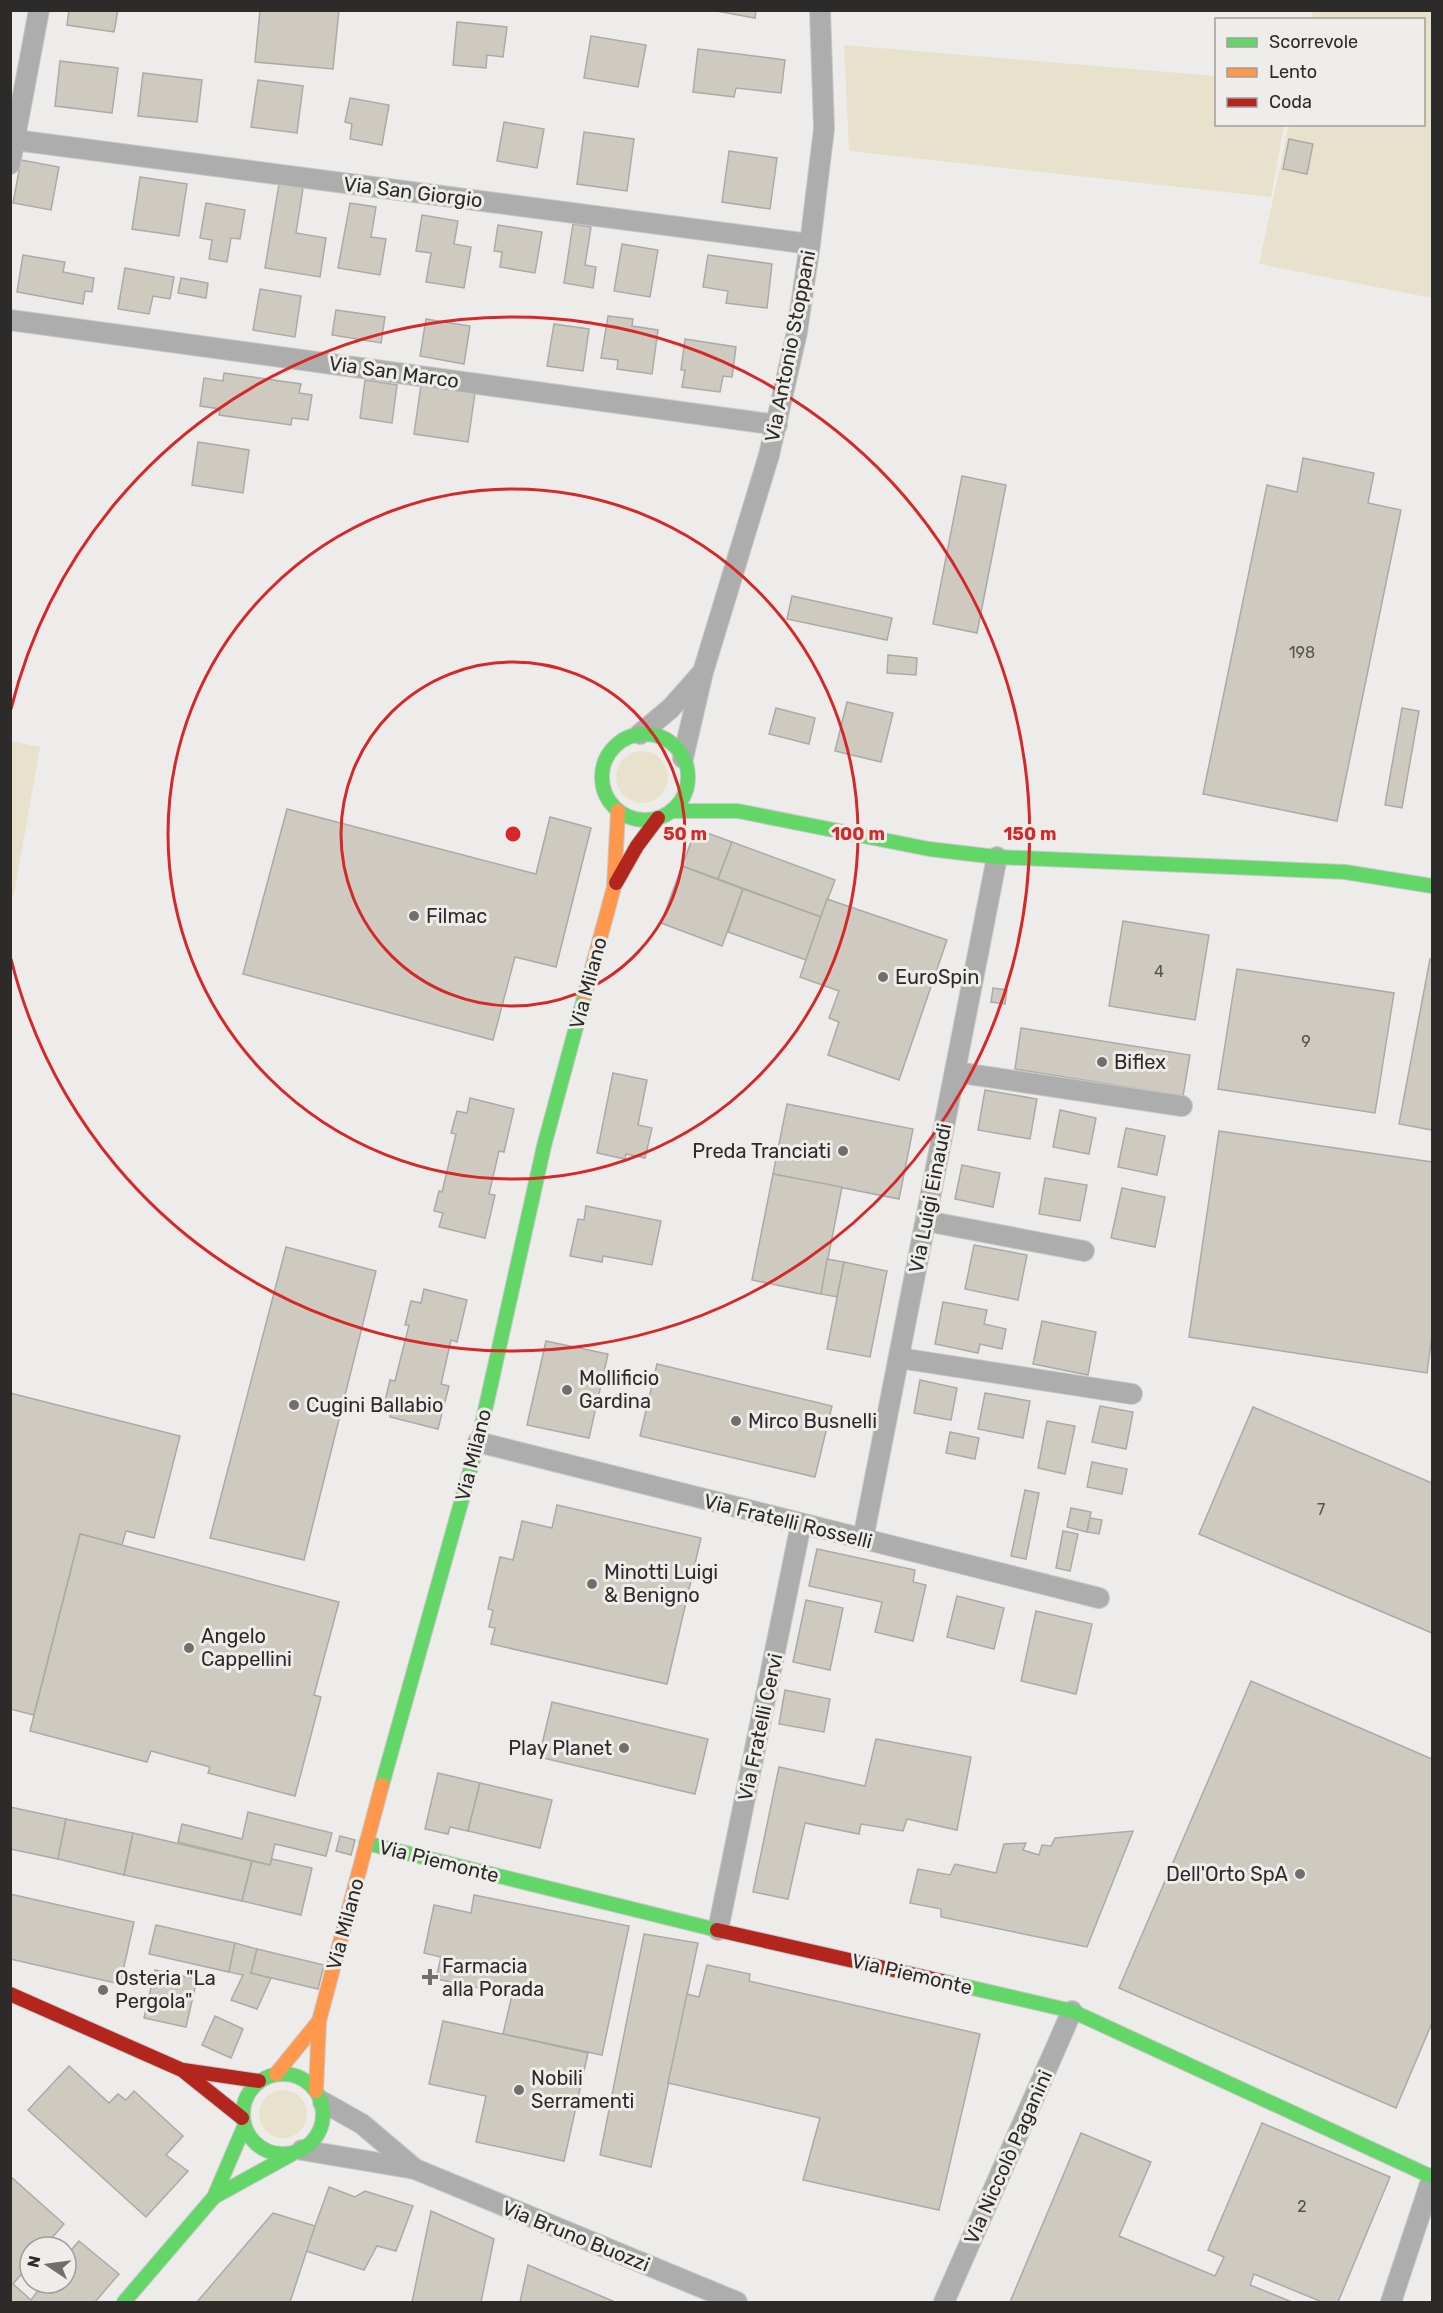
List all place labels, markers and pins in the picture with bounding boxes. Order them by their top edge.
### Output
centre of rings [503,824,523,844]
place label: Filmac [426,904,487,928]
marker: Filmac [407,909,421,923]
place label: EuroSpin [895,965,979,989]
marker: EuroSpin [876,970,890,984]
place label: Biflex [1114,1050,1166,1074]
marker: Biflex [1095,1055,1109,1069]
place label: Preda Tranciati [692,1139,831,1163]
marker: Preda Tranciati [836,1144,850,1158]
place label: Mollificio Gardina [579,1366,659,1413]
marker: Mollificio Gardina [560,1383,574,1397]
place label: Cugini Ballabio [306,1393,443,1417]
marker: Cugini Ballabio [287,1398,301,1412]
place label: Mirco Busnelli [748,1409,877,1433]
marker: Mirco Busnelli [729,1414,743,1428]
place label: Minotti Luigi & Benigno [604,1560,718,1607]
marker: Minotti Luigi & Benigno [585,1577,599,1591]
place label: Angelo Cappellini [201,1624,292,1671]
marker: Angelo Cappellini [182,1641,196,1655]
place label: Play Planet [508,1736,612,1760]
marker: Play Planet [617,1741,631,1755]
place label: Dell'Orto SpA [1166,1862,1288,1886]
marker: Dell'Orto SpA [1293,1867,1307,1881]
place label: Farmacia alla Porada [442,1954,544,2001]
place label: Osteria "La Pergola" [115,1966,216,2013]
marker: Farmacia alla Porada [423,1970,437,1984]
marker: Osteria "La Pergola" [96,1983,110,1997]
place label: Nobili Serramenti [531,2066,634,2113]
marker: Nobili Serramenti [512,2083,526,2097]

